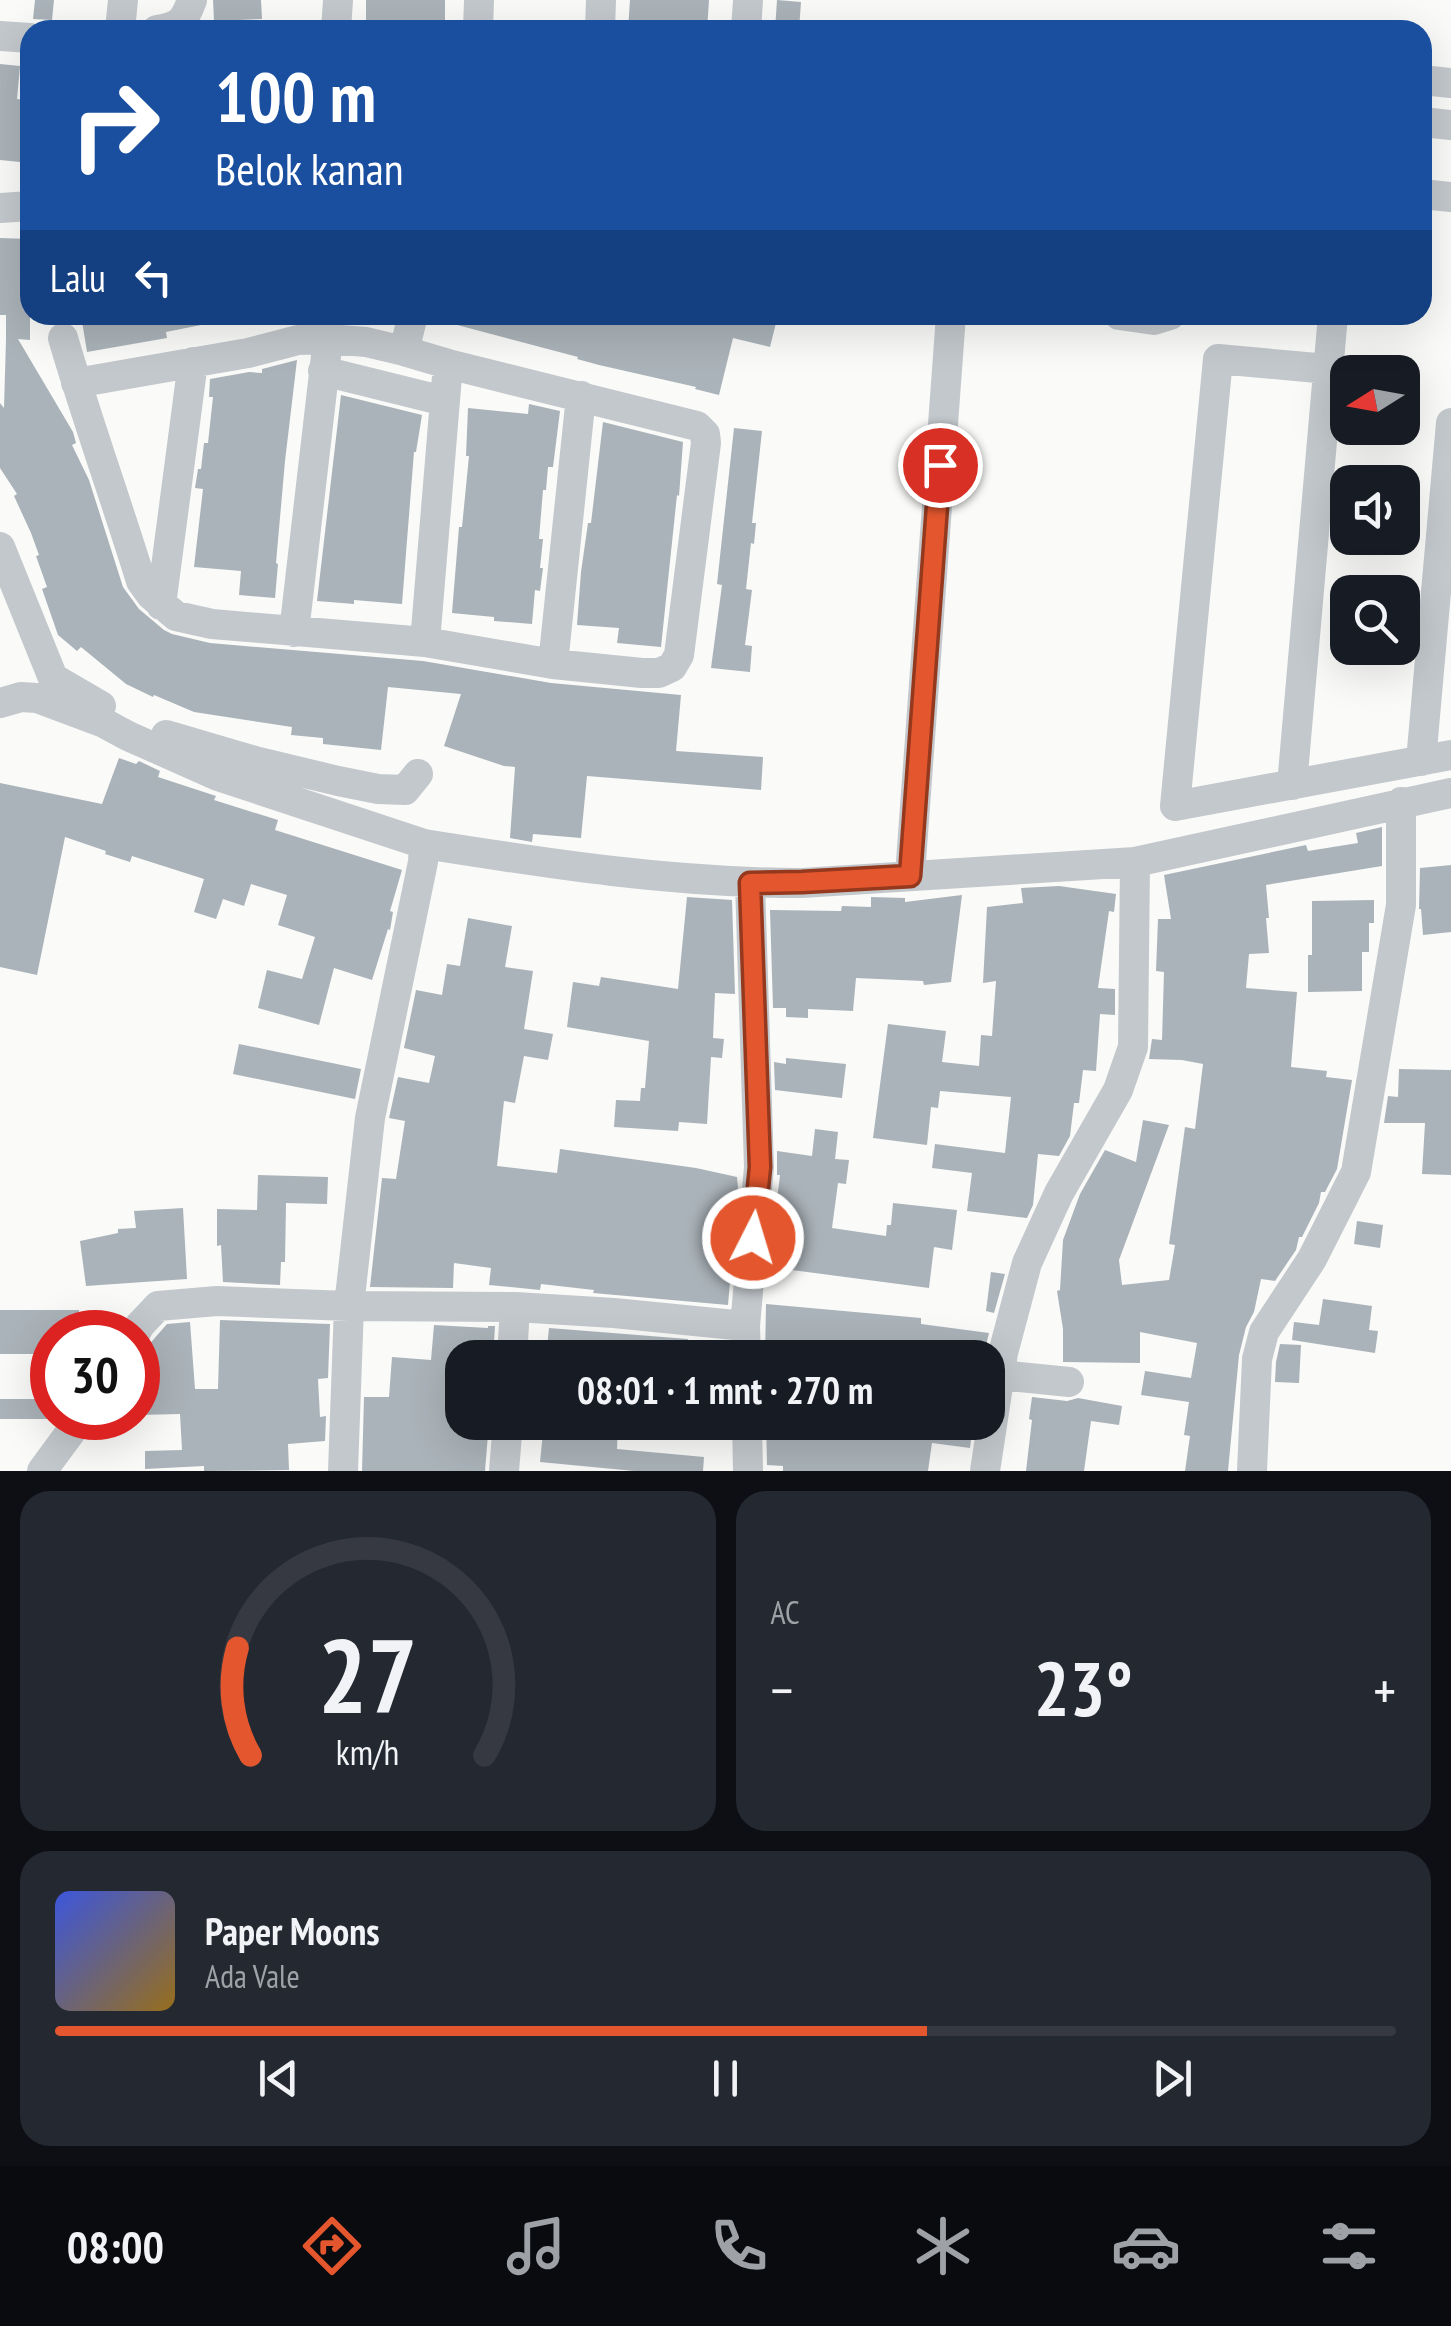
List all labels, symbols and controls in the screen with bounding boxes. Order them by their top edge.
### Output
text: 100 m [215,51,376,141]
icon: right [50,60,180,190]
text: Belok kanan [215,139,404,197]
icon: left [126,250,181,305]
text: Lalu [50,253,106,302]
north arrow [1330,355,1420,445]
map controls [1330,355,1420,665]
pin [898,423,983,508]
icon: arrive [913,438,968,493]
button: sound [1330,465,1420,555]
button: search [1330,575,1420,665]
position arrow [701,1186,805,1290]
speed limit sign: 30 [30,1310,160,1440]
text: 08:01 · 1 mnt · 270 m [577,1365,873,1414]
text: AC [771,1591,800,1633]
text: 27 [318,1607,417,1742]
text: 23° [1034,1640,1133,1737]
text: − [771,1654,793,1725]
text: + [1373,1654,1396,1725]
text: km/h [336,1729,399,1775]
text: Paper Moons [205,1906,380,1955]
text: Ada Vale [205,1955,300,1997]
icon: previous [251,2051,306,2106]
icon: pause [698,2051,753,2106]
icon: next [1145,2051,1200,2106]
icon: directions [297,2211,367,2281]
icon: music [501,2211,571,2281]
icon: phone [704,2211,774,2281]
icon: climate [908,2211,978,2281]
icon: car [1111,2211,1181,2281]
icon: filters [1314,2211,1384,2281]
text: 08:00 [67,2217,164,2275]

